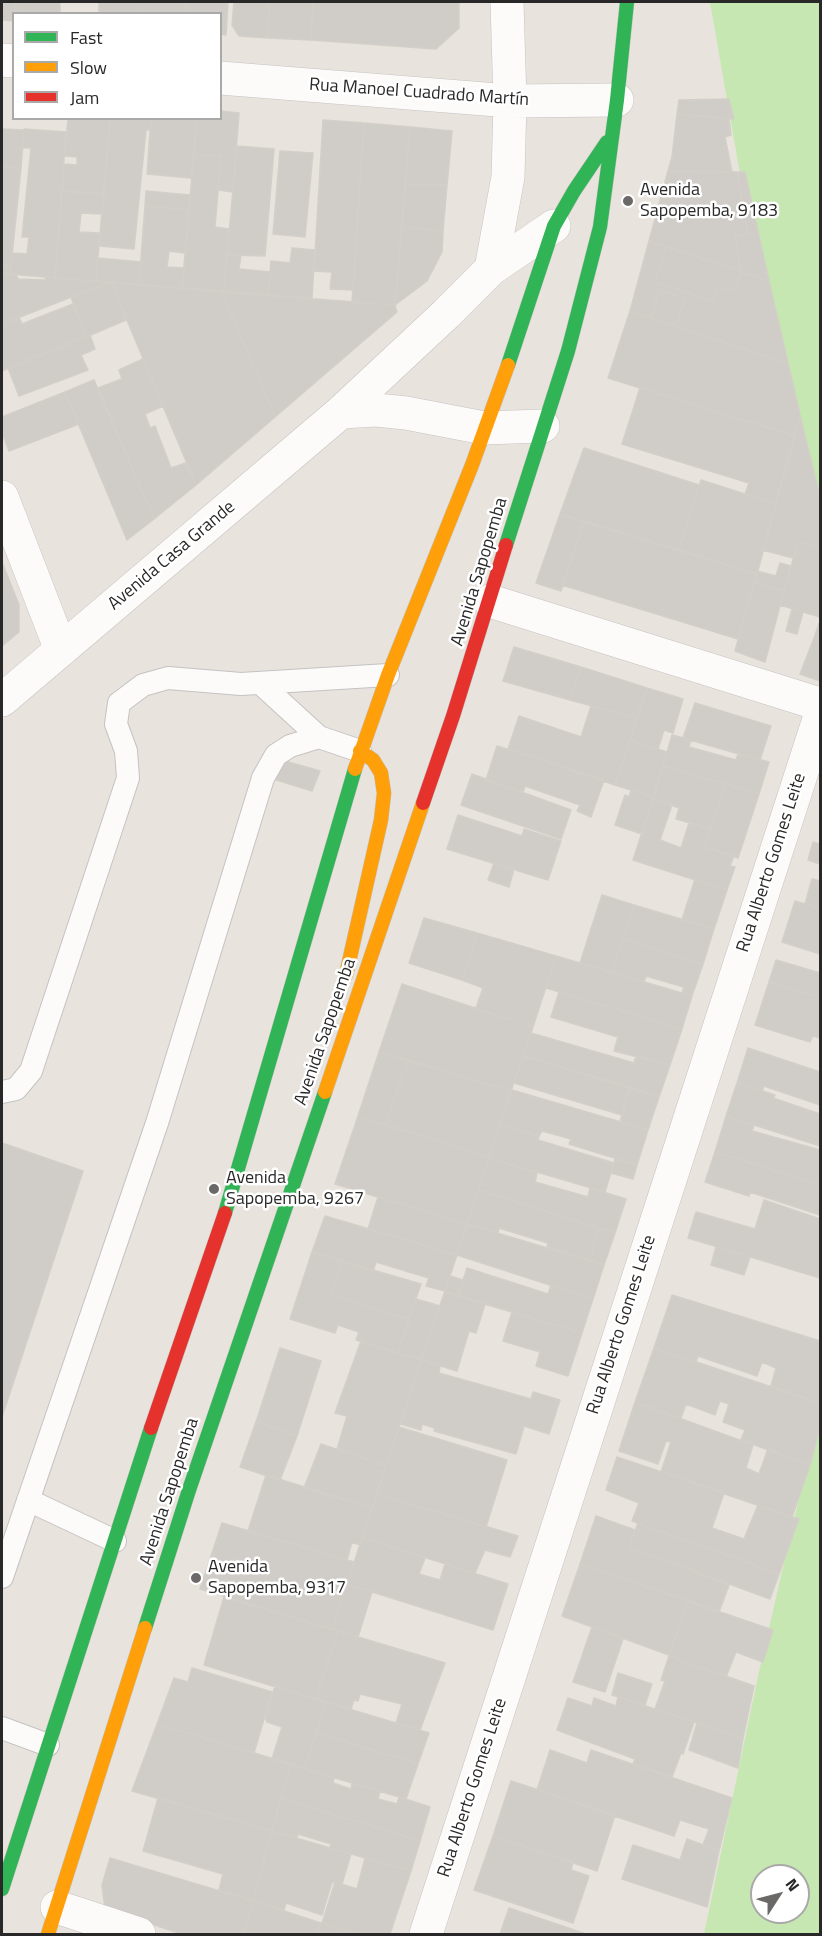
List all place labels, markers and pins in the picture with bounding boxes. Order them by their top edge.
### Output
place label: Avenida Sapopemba, 9183 [640,180,778,222]
marker: Avenida Sapopemba, 9183 [621,194,635,208]
place label: Avenida Sapopemba, 9267 [226,1168,364,1210]
marker: Avenida Sapopemba, 9267 [207,1182,221,1196]
place label: Avenida Sapopemba, 9317 [208,1557,346,1600]
marker: Avenida Sapopemba, 9317 [189,1571,203,1585]

